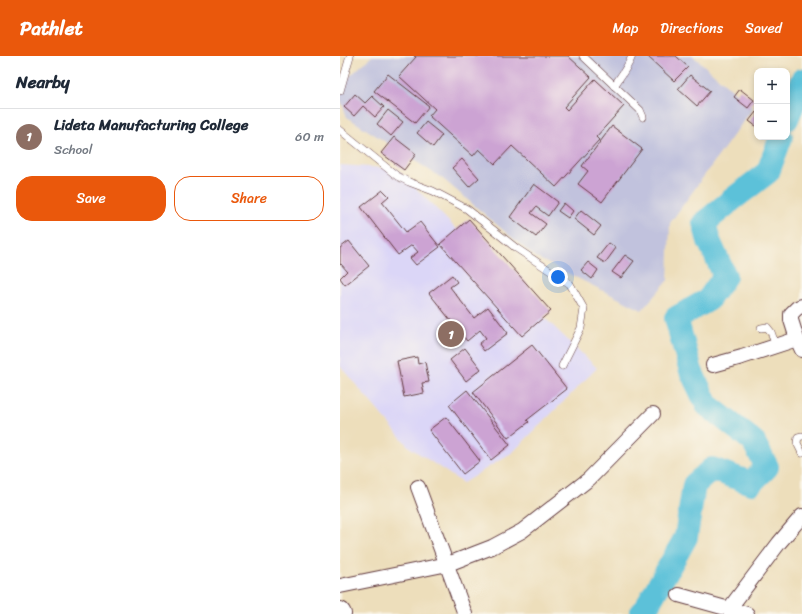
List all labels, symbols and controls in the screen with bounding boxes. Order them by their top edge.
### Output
text: Pathlet [20,12,83,45]
text: Map [612,16,638,41]
text: Directions [660,16,723,41]
text: Saved [745,16,782,41]
text: Nearby [16,67,70,97]
map controls [754,68,790,140]
button: + [754,68,790,104]
button: − [754,104,790,140]
text: Lideta Manufacturing College [54,112,249,138]
text: 1 [26,125,32,148]
text: 60 m [295,125,324,148]
text: School [54,138,92,161]
button: Save [16,176,166,221]
button: Share [174,176,324,221]
your location [548,267,568,287]
pin: 1 [438,319,464,349]

